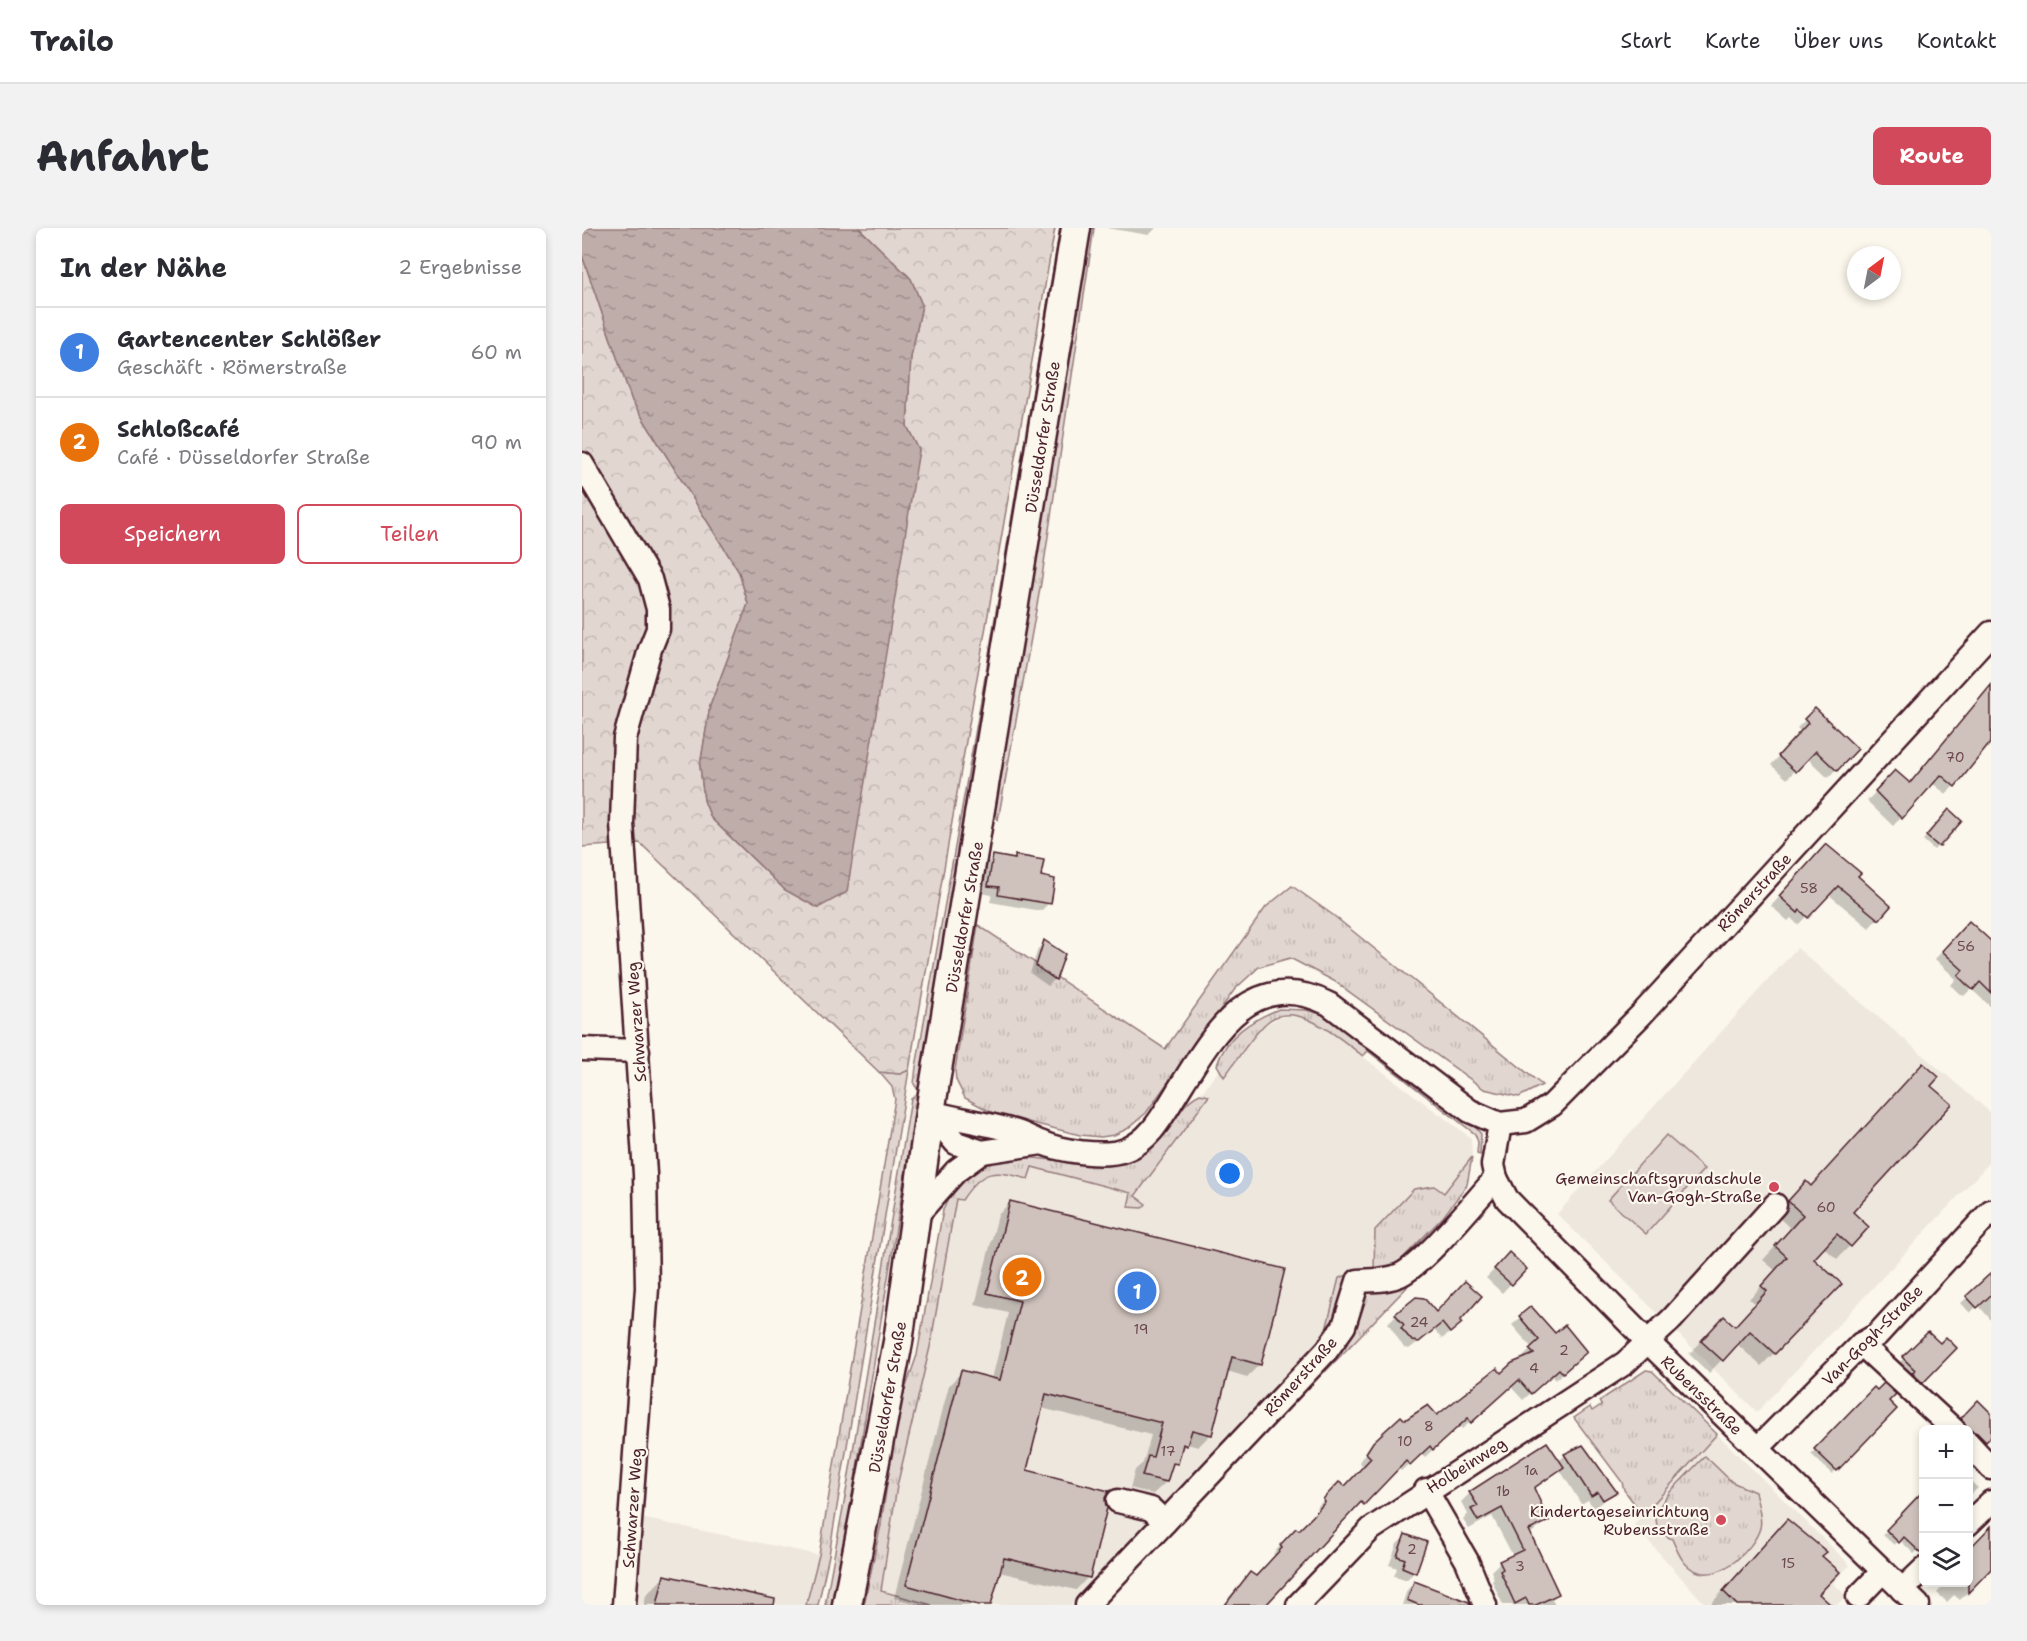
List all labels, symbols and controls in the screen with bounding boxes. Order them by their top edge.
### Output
text: Trailo [30,22,114,60]
text: Start [1621,27,1672,55]
text: Karte [1705,27,1761,55]
text: Über uns [1794,27,1884,55]
text: Kontakt [1917,27,1997,55]
button: Route [1873,127,1991,185]
text: Anfahrt [36,128,209,184]
north arrow [1847,246,1901,300]
text: In der Nähe [60,250,227,285]
text: 2 Ergebnisse [398,254,522,280]
text: Gartencenter Schlößer [117,325,381,354]
text: 1 [75,339,84,365]
text: 60 m [470,339,522,365]
text: Geschäft · Römerstraße [117,354,347,380]
street label: Düsseldorfer Straße [1020,360,1065,515]
text: Schloßcafé [117,415,240,444]
text: 2 [73,429,87,455]
text: 90 m [470,429,522,455]
text: Café · Düsseldorfer Straße [117,444,370,470]
button: Speichern [60,504,285,564]
button: Teilen [297,504,522,564]
house number: 70 [1945,748,1965,766]
street label: Düsseldorfer Straße [941,840,988,995]
street label: Römerstraße [1713,849,1796,936]
house number: 58 [1800,879,1818,897]
house number: 56 [1957,937,1975,955]
street label: Schwarzer Weg [622,961,651,1083]
your location [1215,1159,1244,1188]
place label: Gemeinschaftsgrundschule Van-Gogh-Straße [1555,1168,1762,1207]
marker: Gemeinschaftsgrundschule Van-Gogh-Straße [1767,1180,1781,1194]
house number: 60 [1816,1198,1836,1216]
pin: 2 [1002,1254,1042,1300]
pin: 1 [1118,1268,1156,1314]
street label: Van-Gogh-Straße [1817,1280,1927,1390]
house number: 24 [1410,1313,1429,1331]
street label: Düsseldorfer Straße [864,1320,911,1475]
house number: 19 [1133,1320,1149,1338]
street label: Römerstraße [1259,1332,1342,1421]
house number: 2 [1559,1341,1569,1359]
street label: Rubensstraße [1656,1351,1747,1440]
house number: 4 [1529,1359,1539,1377]
house number: 8 [1424,1417,1434,1435]
map controls [1919,1425,1973,1587]
button: + [1919,1425,1973,1479]
house number: 10 [1397,1432,1413,1450]
street label: Holbeinweg [1422,1432,1510,1498]
house number: 17 [1161,1442,1175,1460]
street label: Schwarzer Weg [618,1447,647,1569]
house number: 1a [1524,1461,1538,1479]
button: − [1919,1479,1973,1533]
house number: 1b [1496,1482,1510,1500]
place label: Kindertageseinrichtung Rubensstraße [1530,1501,1709,1540]
marker: Kindertageseinrichtung Rubensstraße [1714,1513,1728,1527]
button: layers [1919,1533,1973,1587]
house number: 2 [1407,1540,1417,1558]
house number: 15 [1781,1554,1795,1572]
house number: 3 [1515,1557,1525,1575]

